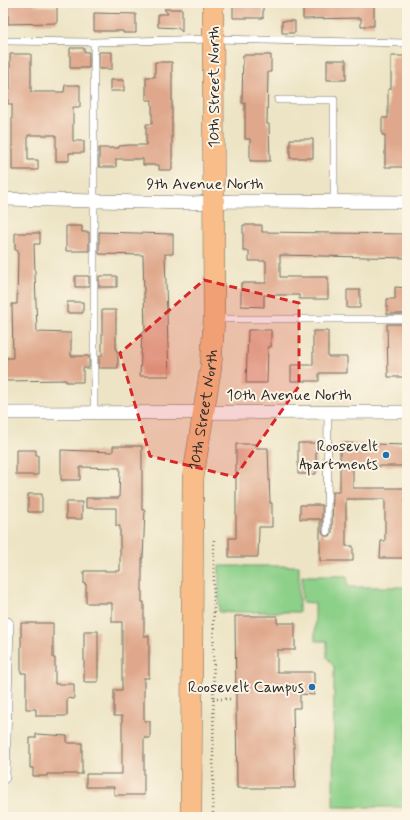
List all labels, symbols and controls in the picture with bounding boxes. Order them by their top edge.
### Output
street label: 10th Street North [204,26,225,148]
street label: 9th Avenue North [147,174,263,195]
street label: 10th Street North [184,349,223,472]
street label: 10th Avenue North [226,385,352,406]
place label: Roosevelt Apartments [299,436,378,476]
marker: Roosevelt Apartments [381,450,391,460]
place label: Roosevelt Campus [188,677,304,698]
marker: Roosevelt Campus [307,682,317,692]

